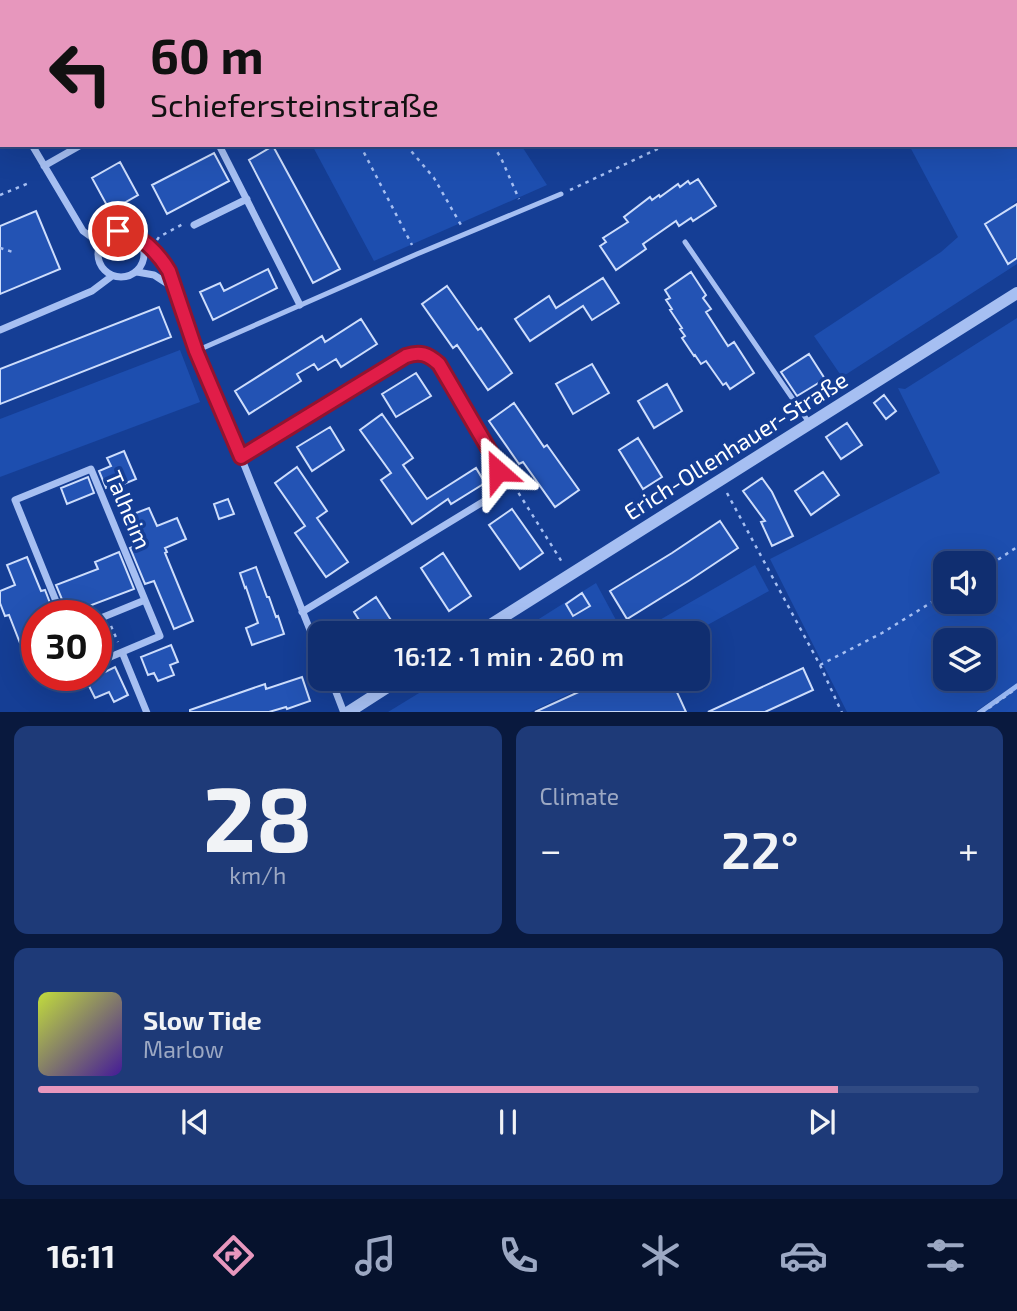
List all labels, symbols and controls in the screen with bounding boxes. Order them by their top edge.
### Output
text: 60 m [150,25,264,84]
icon: left [35,28,126,119]
text: Schiefersteinstraße [150,85,439,123]
pin [88,201,148,261]
icon: arrive [99,212,137,250]
street label: Erich-Ollenhauer-Straße [618,365,852,525]
position arrow [461,434,535,508]
street label: Talheim [100,466,158,553]
map controls [933,551,996,691]
button: sound [933,551,996,614]
speed limit sign: 30 [21,600,112,691]
button: layers [933,628,996,691]
text: 16:12 · 1 min · 260 m [394,640,624,671]
text: 28 [203,761,313,870]
text: Climate [540,782,619,810]
text: 22° [721,817,799,879]
text: − [540,826,562,872]
text: + [958,826,979,872]
text: km/h [229,861,286,889]
text: Slow Tide [143,1004,262,1035]
text: Marlow [143,1035,224,1063]
icon: previous [176,1103,214,1141]
icon: pause [489,1103,527,1141]
icon: next [803,1103,841,1141]
icon: directions [209,1231,258,1280]
icon: music [351,1231,400,1280]
icon: phone [494,1231,543,1280]
icon: climate [636,1231,685,1280]
icon: car [779,1231,828,1280]
icon: filters [921,1231,970,1280]
text: 16:11 [47,1236,115,1274]

